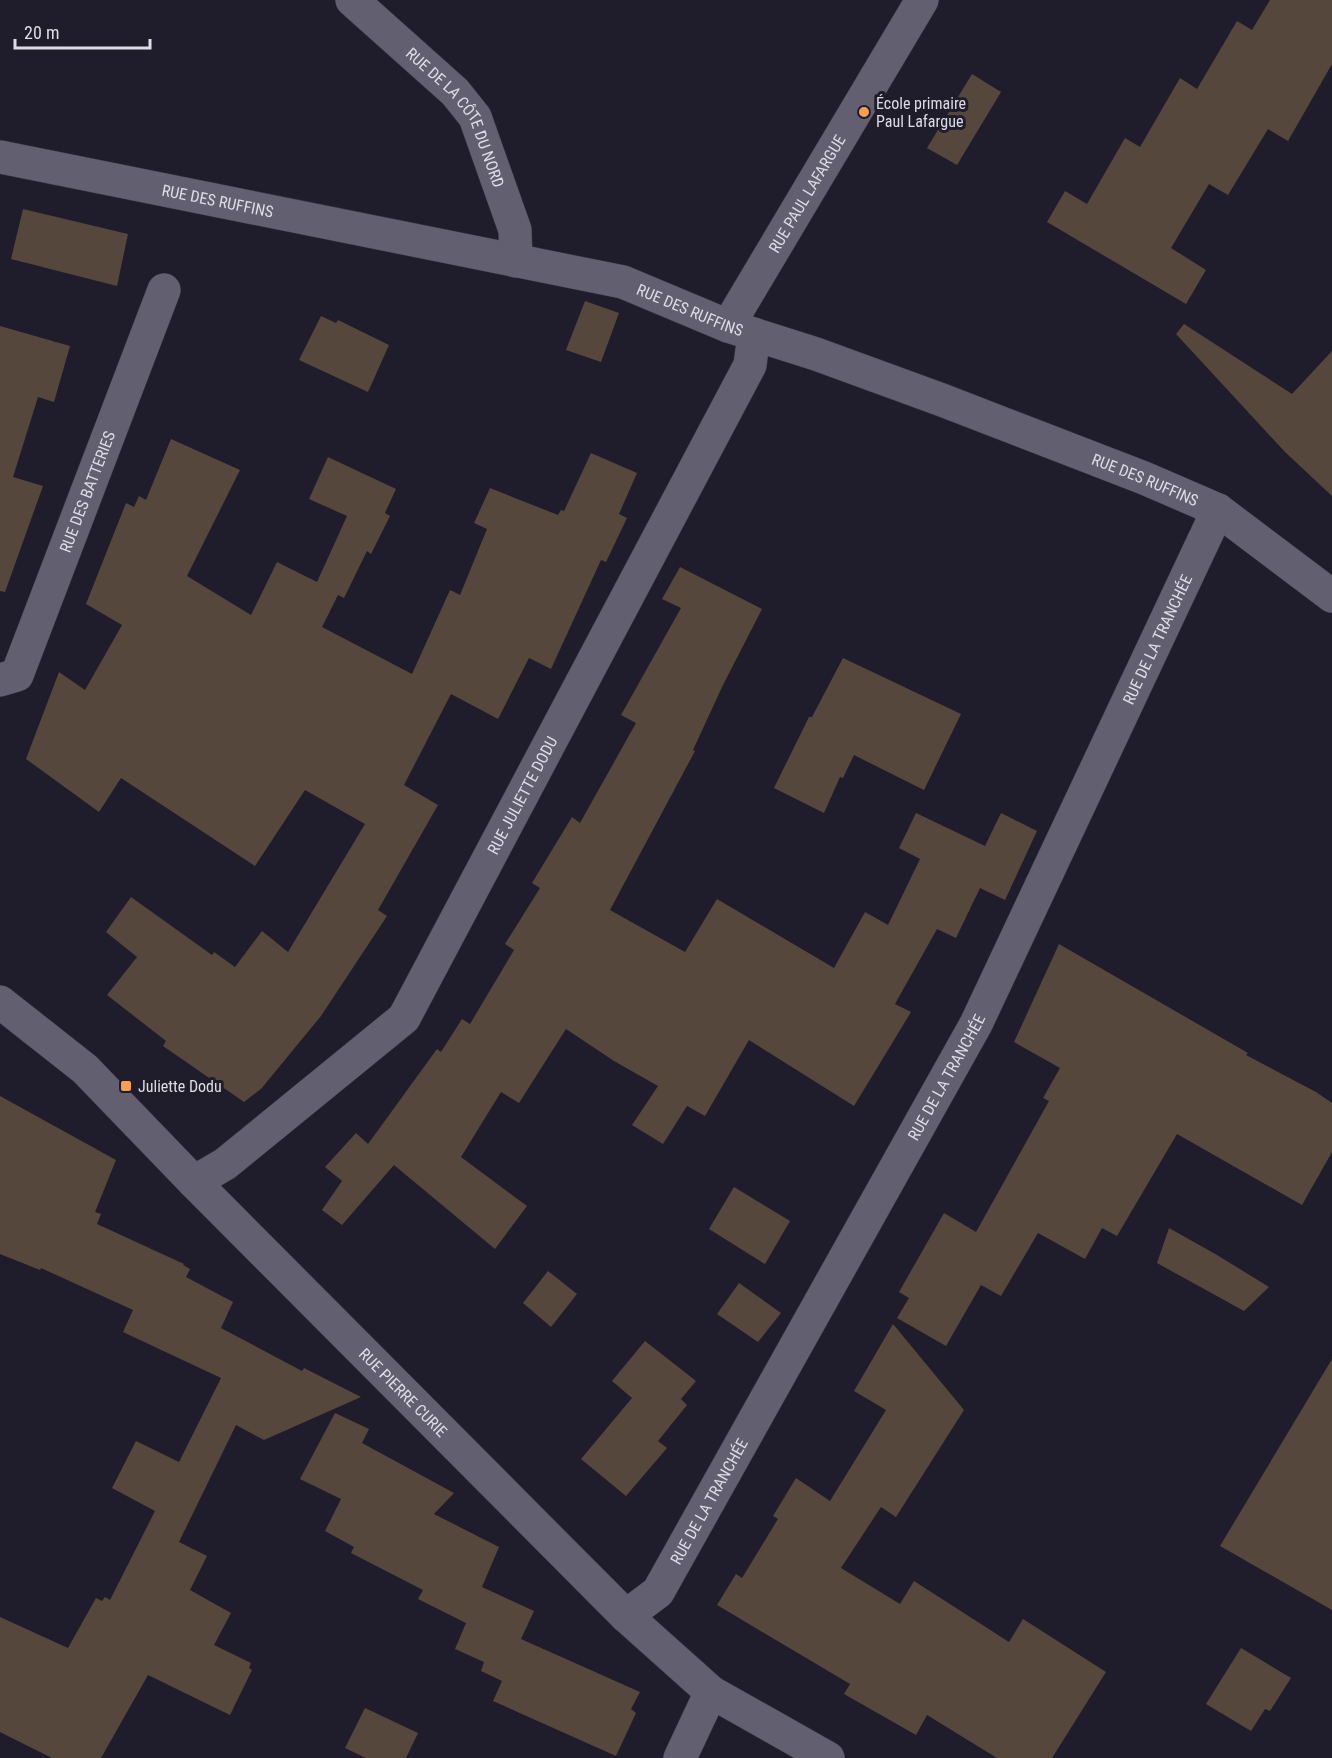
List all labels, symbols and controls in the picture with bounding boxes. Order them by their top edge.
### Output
scale bar [15,12,150,50]
text: 20 m [24,22,59,43]
street label: RUE DE LA CÔTE DU NORD [402,44,509,190]
place label: École primaire Paul Lafargue [876,94,966,131]
marker: École primaire Paul Lafargue [857,105,871,119]
street label: RUE PAUL LAFARGUE [764,131,849,256]
street label: RUE DES RUFFINS [160,180,275,221]
street label: RUE DES RUFFINS [634,279,746,340]
street label: RUE DES BATTERIES [55,428,119,555]
street label: RUE DES RUFFINS [1089,449,1201,510]
street label: RUE DE LA TRANCHÉE [1118,572,1196,707]
street label: RUE JULIETTE DODU [483,733,561,857]
street label: RUE DE LA TRANCHÉE [903,1011,989,1143]
place label: Juliette Dodu [138,1077,222,1096]
marker: Juliette Dodu [119,1079,133,1093]
street label: RUE PIERRE CURIE [355,1344,451,1441]
street label: RUE DE LA TRANCHÉE [666,1435,752,1567]

